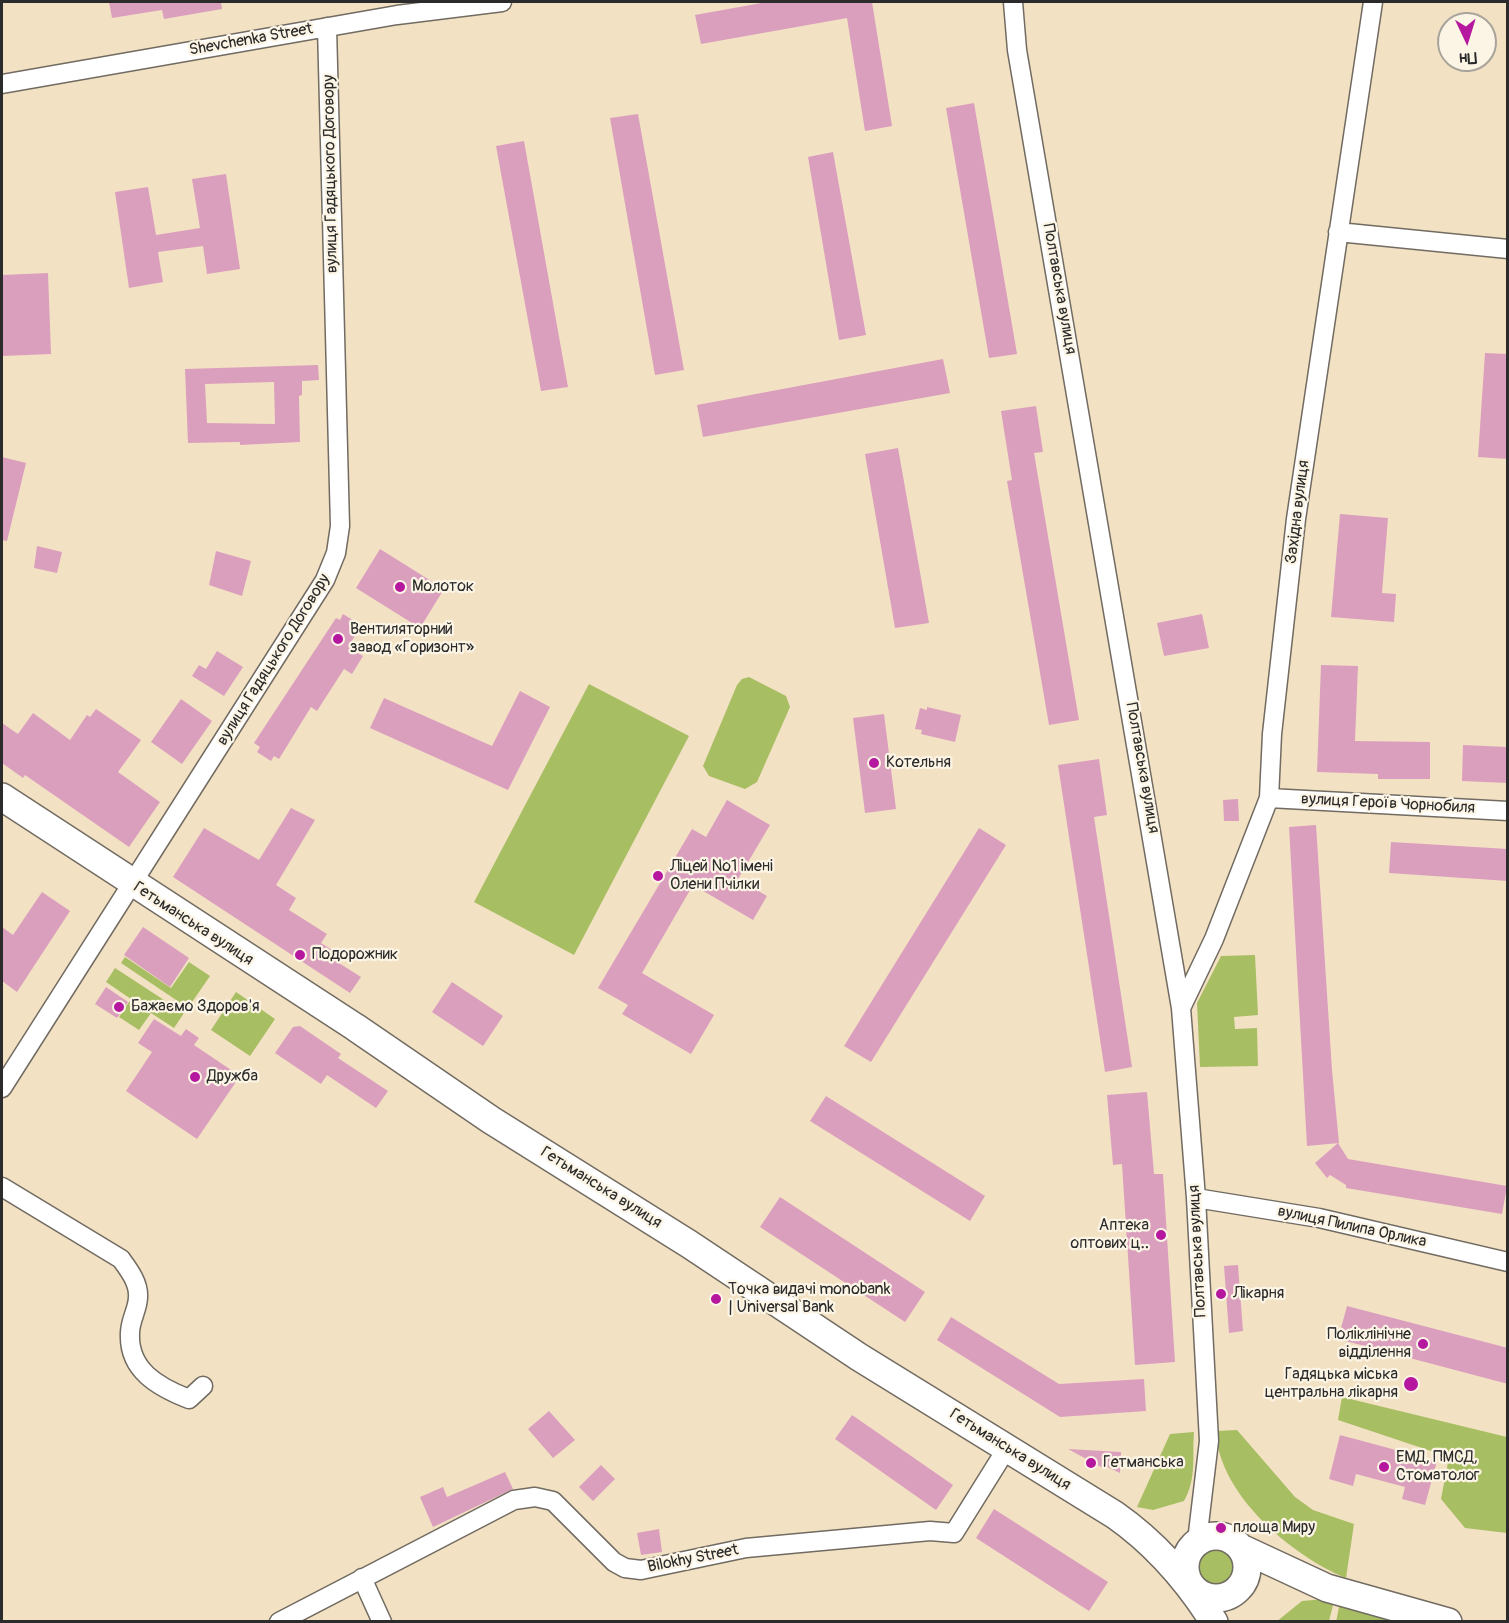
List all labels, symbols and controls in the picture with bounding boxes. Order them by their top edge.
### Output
north arrow [1437,12,1497,72]
street label: Shevchenka Street [188,20,314,60]
text: Пн [1459,47,1478,69]
street label: вулиця Гадяцького Договору [320,75,342,273]
street label: Полтавська вулиця [1038,222,1080,356]
street label: Західна вулиця [1282,459,1314,565]
street label: вулиця Гадяцького Договору [213,571,335,749]
place label: Молоток [412,577,474,597]
marker: Молоток [393,580,407,594]
place label: Вентиляторний завод «Горизонт» [350,620,474,658]
marker: Вентиляторний завод «Горизонт» [331,632,345,646]
street label: Полтавська вулиця [1121,701,1163,835]
place label: Котельня [886,753,951,773]
marker: Котельня [867,756,881,770]
street label: вулиця Героїв Чорнобиля [1300,790,1476,818]
place label: Ліцей №1 імені Олени Пчілки [670,857,773,895]
marker: Ліцей №1 імені Олени Пчілки [651,869,665,883]
street label: Гетьманська вулиця [129,878,257,970]
place label: Подорожник [312,945,398,965]
marker: Подорожник [293,948,307,962]
place label: Бажаємо Здоров'я [131,997,259,1017]
marker: Бажаємо Здоров'я [112,1000,126,1014]
place label: Дружба [207,1067,258,1087]
marker: Дружба [188,1070,202,1084]
street label: Гетьманська вулиця [537,1143,665,1233]
street label: Полтавська вулиця [1185,1184,1211,1318]
street label: вулиця Пилипа Орлика [1276,1202,1428,1252]
place label: Аптека оптових ц‥ [1071,1216,1149,1254]
marker: Аптека оптових ц‥ [1154,1228,1168,1242]
place label: Точка видачі monobank | Universal Bank [728,1280,890,1318]
place label: Лікарня [1233,1284,1284,1304]
marker: Лікарня [1214,1287,1228,1301]
marker: Точка видачі monobank | Universal Bank [709,1292,723,1306]
place label: Поліклінічне відділення [1327,1325,1411,1363]
marker: Поліклінічне відділення [1416,1337,1430,1351]
place label: Гадяцька міська центральна лікарня [1264,1365,1398,1403]
marker: Гадяцька міська центральна лікарня [1402,1375,1420,1393]
street label: Гетьманська вулиця [946,1405,1074,1495]
place label: ЕМД, ПМСД, Стоматолог [1396,1448,1480,1486]
place label: Гетманська [1103,1453,1184,1473]
marker: Гетманська [1084,1456,1098,1470]
marker: ЕМД, ПМСД, Стоматолог [1377,1460,1391,1474]
place label: площа Миру [1233,1518,1315,1538]
marker: площа Миру [1214,1521,1228,1535]
street label: Bilokhy Street [646,1541,740,1577]

